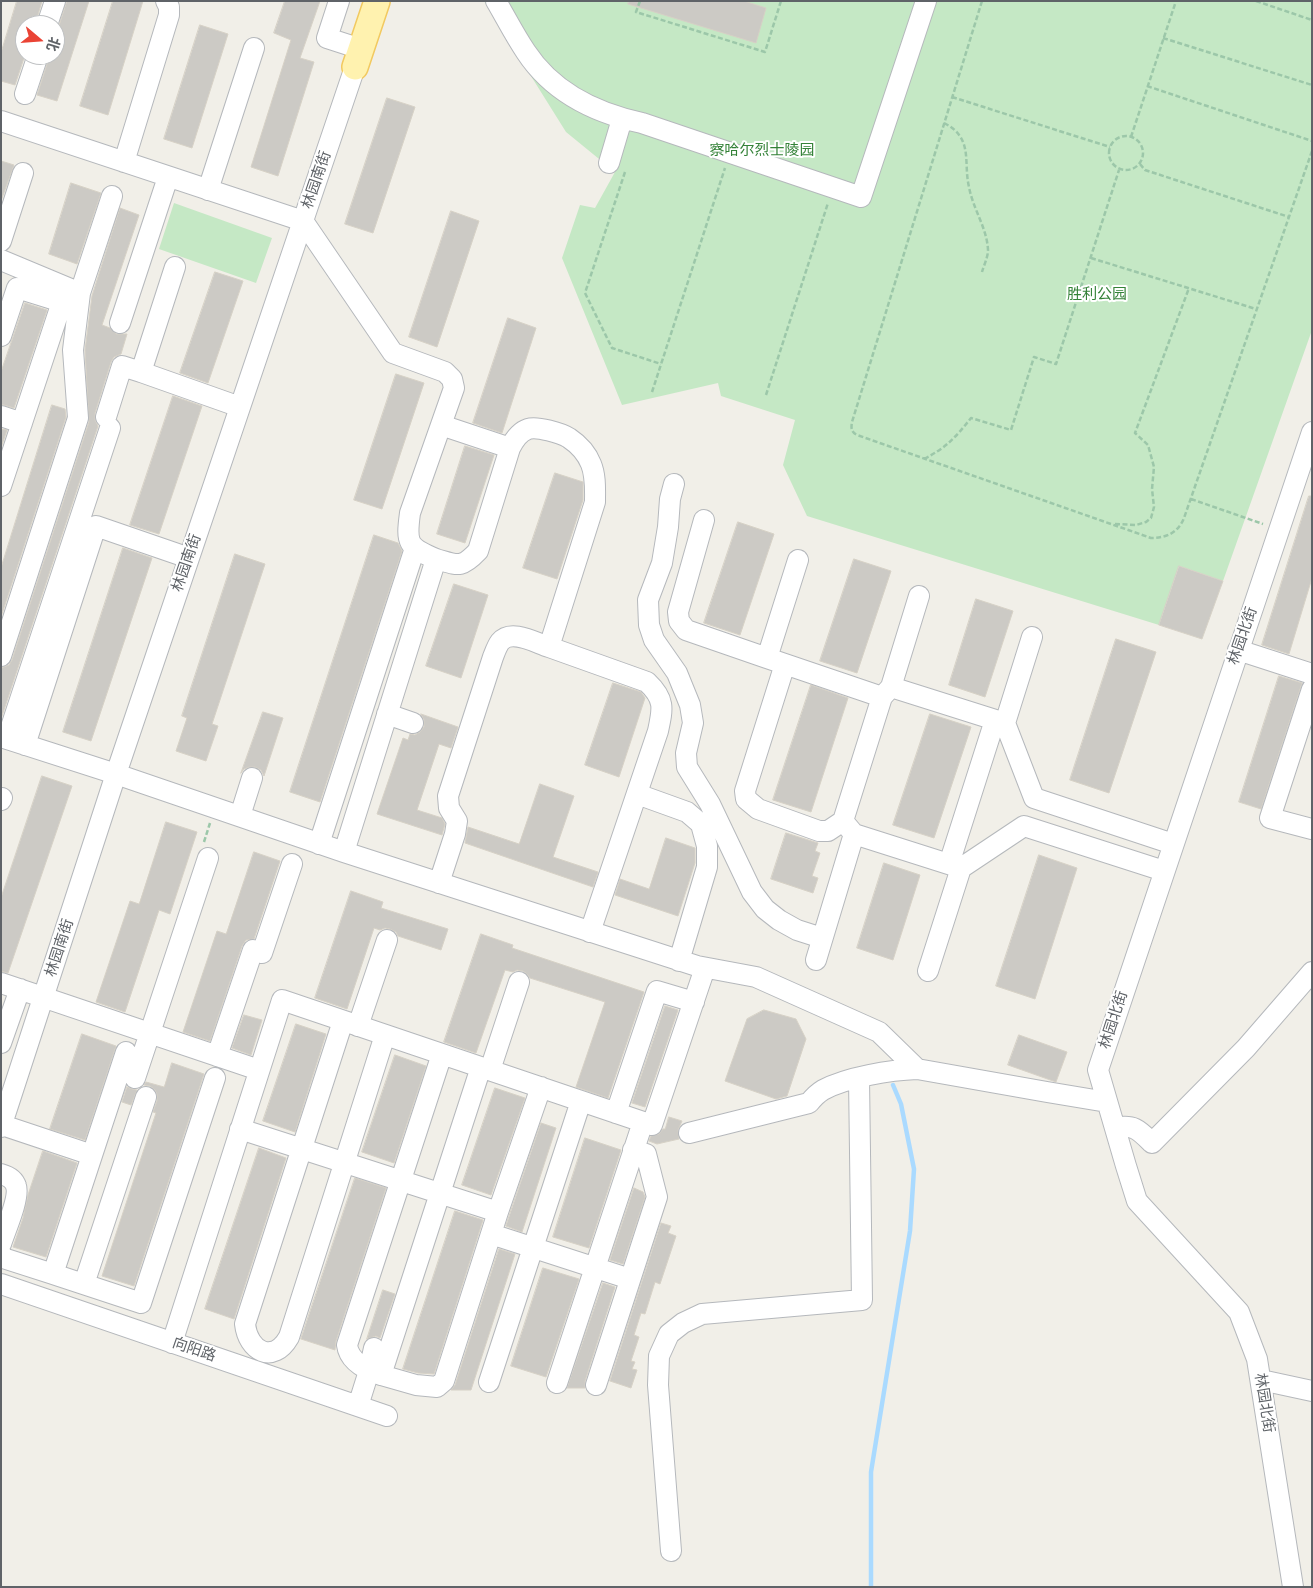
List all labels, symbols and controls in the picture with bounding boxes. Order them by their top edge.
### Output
north arrow [15,15,65,65]
text: 北 [43,35,64,54]
park label: 察哈尔烈士陵园 [710,142,814,160]
street label: 林园南街 [299,149,335,211]
park label: 胜利公园 [1067,286,1127,304]
street label: 林园南街 [169,532,205,594]
street label: 林园北街 [1225,605,1261,667]
street label: 林园南街 [42,917,78,979]
street label: 林园北街 [1096,989,1132,1051]
street label: 向阳路 [170,1334,218,1366]
street label: 林园北街 [1250,1372,1278,1434]

